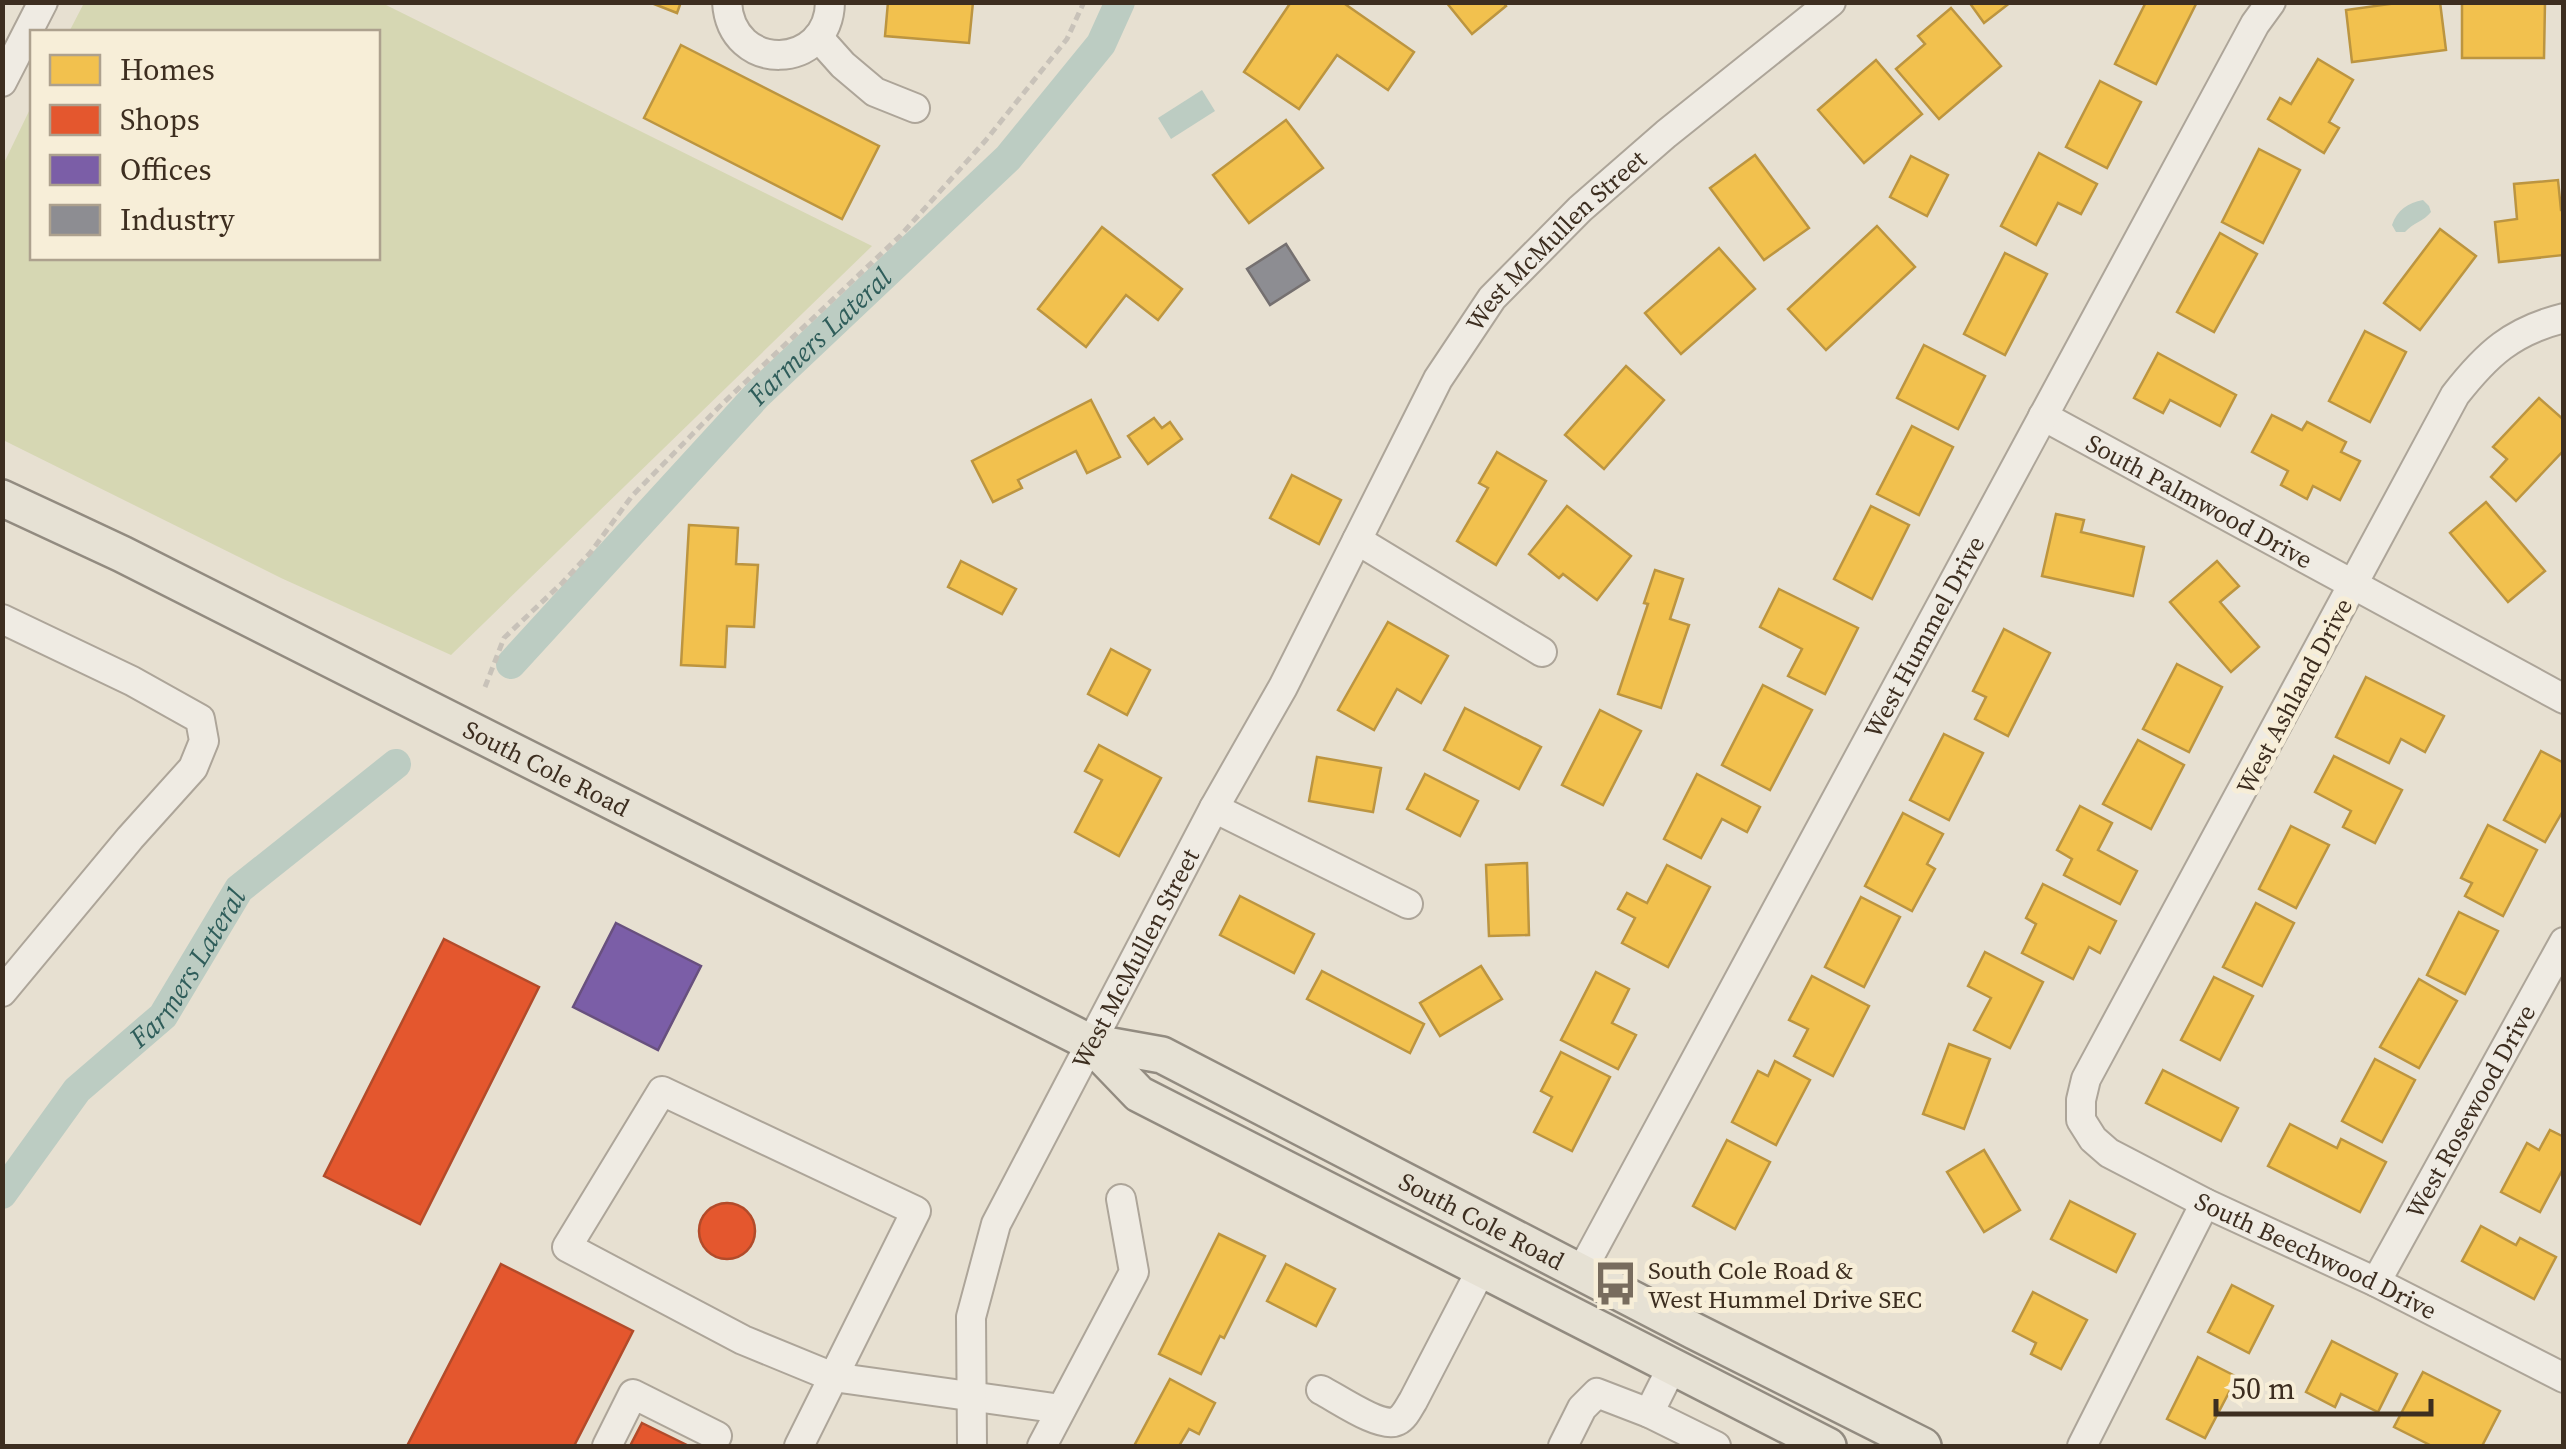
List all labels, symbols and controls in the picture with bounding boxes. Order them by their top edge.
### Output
legend [30,30,380,260]
text: Homes [120,49,215,90]
text: Shops [120,99,200,140]
street label: West McMullen Street [1458,141,1654,338]
text: Offices [120,149,212,190]
text: Industry [120,199,235,240]
water label: Farmers Lateral [738,259,900,414]
street label: South Palmwood Drive [2080,426,2319,576]
street label: West Hummel Drive [1856,530,1992,744]
street label: West Ashland Drive [2228,592,2360,800]
street label: South Cole Road [458,712,635,824]
street label: West McMullen Street [1063,842,1207,1075]
water label: Farmers Lateral [120,881,254,1057]
street label: West Rosewood Drive [2398,998,2543,1224]
street label: South Cole Road [1393,1164,1570,1278]
street label: South Beechwood Drive [2189,1184,2443,1327]
place label: South Cole Road & West Hummel Drive SEC [1648,1253,1922,1316]
bus stop icon: South Cole Road & West Hummel Drive SEC [1591,1260,1639,1308]
scale bar [2216,1354,2431,1416]
text: 50 m [2231,1368,2295,1409]

